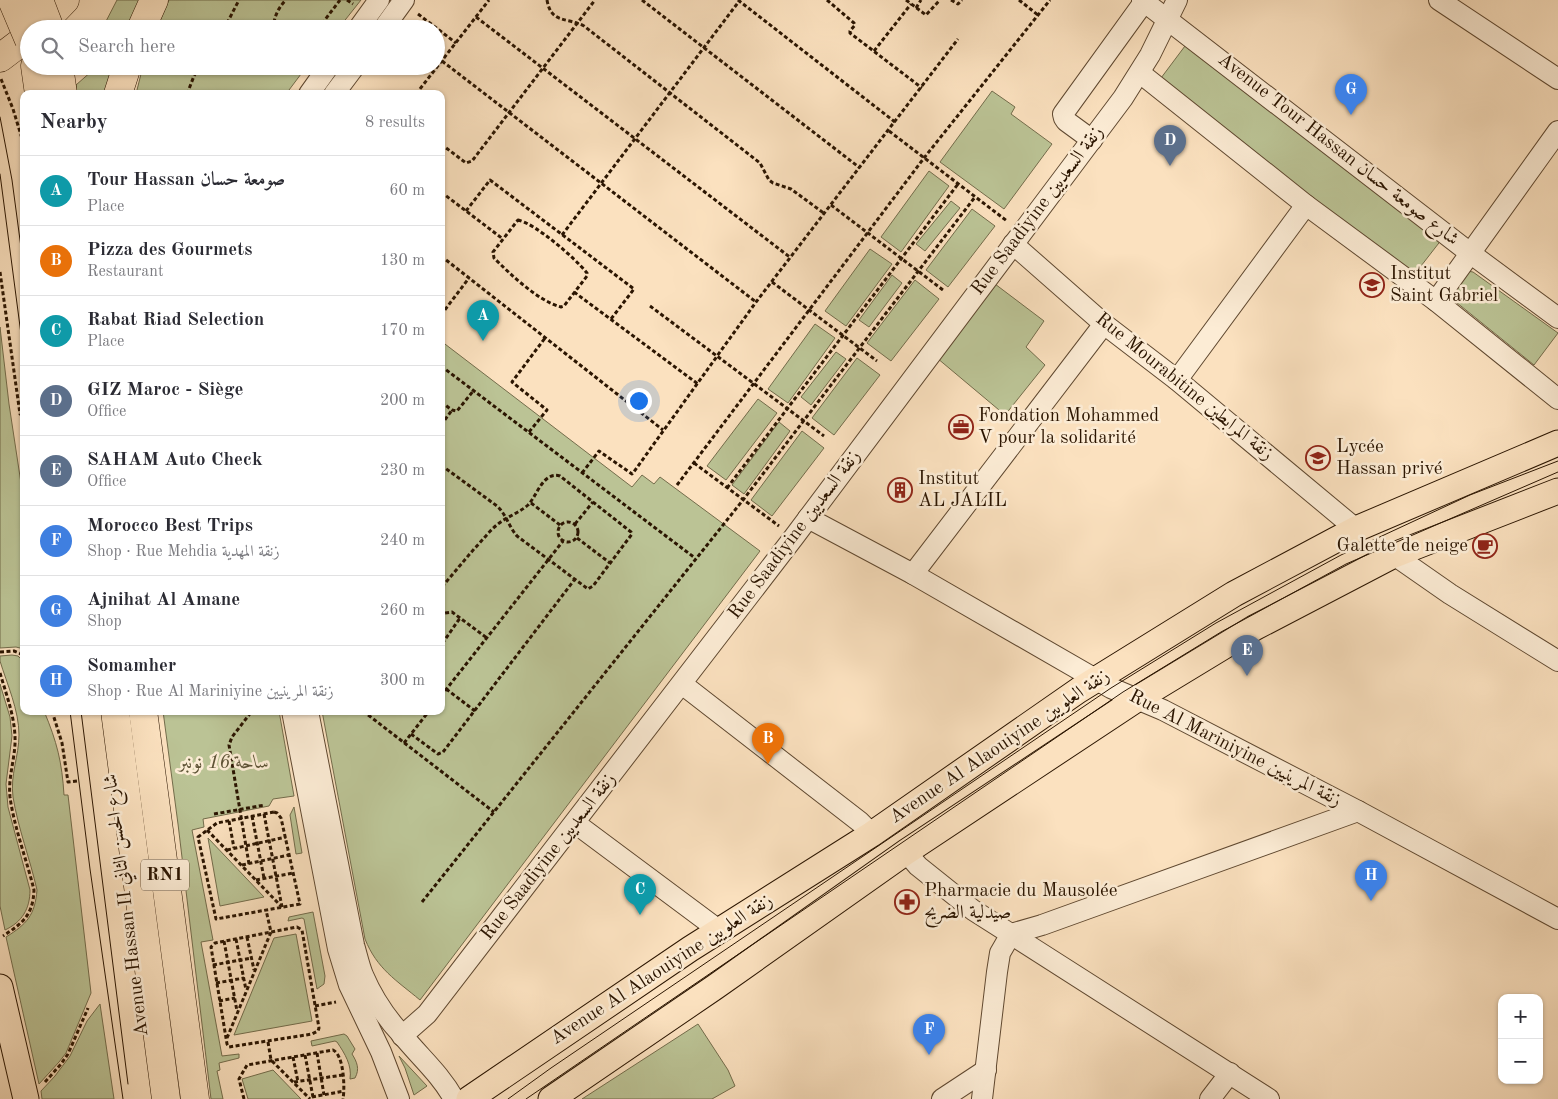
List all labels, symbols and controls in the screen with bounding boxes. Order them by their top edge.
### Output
search box [20,20,445,75]
icon: search [38,34,66,62]
text: Search here [78,38,175,57]
street label: Avenue Tour Hassan شارع صومعة حسان [1212,50,1462,253]
pin: G [1335,74,1367,115]
text: Nearby [40,112,108,133]
text: 8 results [365,115,425,131]
street label: Rue Saadiyine زنقة السعديين [968,123,1108,300]
pin: D [1154,125,1186,166]
text: Tour Hassan صومعة حسان [87,171,285,190]
text: A [50,183,62,199]
text: 60 m [389,183,425,199]
text: Place [87,199,124,215]
text: Pizza des Gourmets [87,241,252,260]
text: B [50,253,62,269]
text: 130 m [380,253,425,269]
text: Restaurant [87,264,164,280]
place label: Institut Saint Gabriel [1390,265,1498,306]
school or university icon: Institut Saint Gabriel [1359,272,1385,298]
pin: A [467,300,499,341]
street label: Rue Mourabitine زنقة المرابطين [1091,310,1276,465]
text: Rabat Riad Selection [87,311,264,330]
text: C [51,323,61,339]
text: 170 m [380,323,425,339]
text: Place [87,334,124,350]
text: GIZ Maroc - Siège [87,381,244,400]
your location [626,388,652,414]
text: D [50,393,62,409]
text: 200 m [380,393,425,409]
text: Office [87,404,126,420]
place label: Fondation Mohammed V pour la solidarité [978,407,1159,448]
office icon: Fondation Mohammed V pour la solidarité [948,414,974,440]
place label: Lycée Hassan privé [1336,438,1442,479]
school or university icon: Lycée Hassan privé [1305,445,1331,471]
street label: Rue Saadiyine زنقة السعديين [725,447,865,624]
text: SAHAM Auto Check [87,451,263,470]
text: E [50,463,62,479]
text: 230 m [380,463,425,479]
place label: Institut AL JALIL [918,470,1007,511]
text: Office [87,474,126,490]
building icon: Institut AL JALIL [887,477,913,503]
text: Morocco Best Trips [87,517,253,536]
text: F [51,533,61,549]
text: 240 m [380,533,425,549]
cafe icon: Galette de neige [1472,533,1498,559]
place label: Galette de neige [1337,537,1468,556]
text: Shop · Rue Mehdia زنقة المهدية [87,544,280,560]
text: Ajnihat Al Amane [87,591,240,610]
text: G [50,603,62,619]
text: 260 m [380,603,425,619]
text: Shop [87,614,122,630]
pin: E [1231,635,1263,676]
text: Somamher [87,657,176,676]
street label: Avenue Al Alaouiyine زنقة العلويين [887,666,1114,829]
text: H [49,673,63,689]
text: 300 m [380,673,425,689]
text: Shop · Rue Al Mariniyine زنقة المرينيين [87,684,334,700]
street label: Rue Al Mariniyine زنقة المرينيين [1125,687,1344,812]
pin: B [752,723,784,764]
park label: ساحة 16 نونبر [177,754,269,774]
street label: Rue Saadiyine زنقة السعديين [478,770,621,945]
street label: Avenue Hassan II شارع الحسن الثاني [101,772,157,1037]
road number: RN1 [141,860,189,890]
pin: H [1355,860,1387,901]
pin: C [624,874,656,915]
place label: Pharmacie du Mausolée صيدلية الضريح [924,882,1118,928]
pharmacy icon: Pharmacie du Mausolée صيدلية الضريح [894,889,920,915]
street label: Avenue Al Alaouiyine زنقة العلويين [548,891,777,1050]
map controls [1498,994,1543,1084]
button: + [1498,994,1543,1039]
pin: F [913,1014,945,1055]
button: − [1498,1039,1543,1084]

